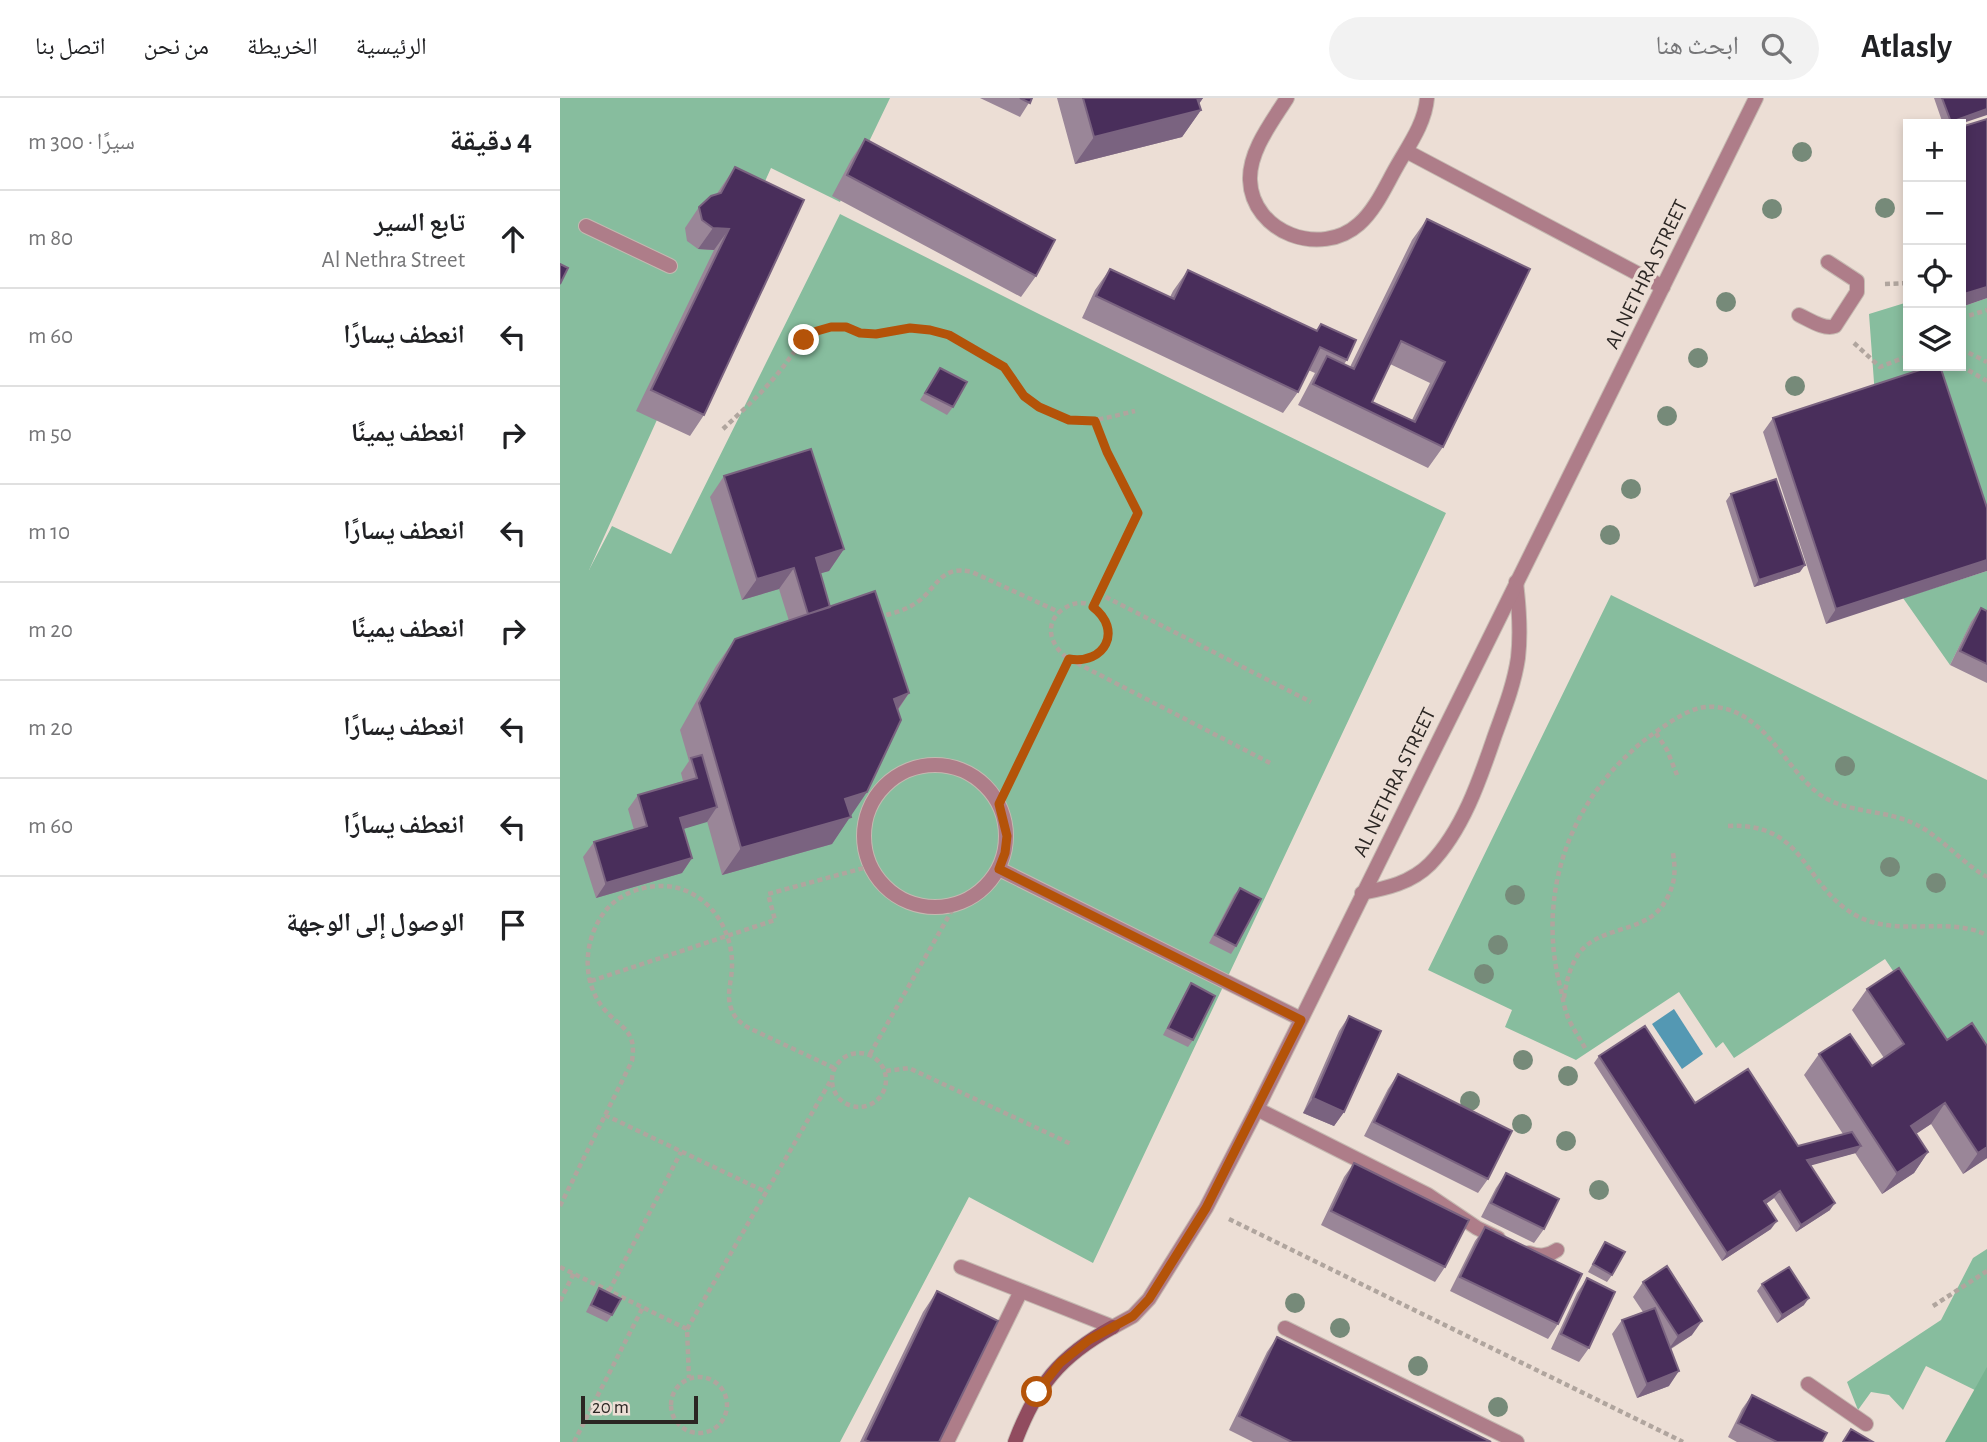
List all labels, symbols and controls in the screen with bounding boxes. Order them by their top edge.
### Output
search box [1329,17,1819,80]
icon: search [1757,29,1795,67]
text: Atlasly [1861,31,1952,64]
text: ابحث هنا [1655,33,1739,59]
text: اتصل بنا [35,35,105,59]
text: من نحن [143,35,209,59]
text: الخريطة [247,35,318,59]
text: الرئيسية [356,35,427,59]
map controls [1903,119,1966,371]
button: + [1903,119,1966,182]
text: 4 دقيقة [449,126,532,156]
text: سيرًا · 300 m [28,131,135,154]
button: − [1903,182,1966,245]
street label: AL NETHRA STREET [1601,196,1692,352]
text: تابع السير [374,210,465,236]
icon: ahead [494,220,532,258]
text: 80 m [28,227,73,250]
button: locate [1903,245,1966,308]
text: Al Nethra Street [322,249,465,272]
button: layers [1903,308,1966,371]
icon: left [494,318,532,356]
text: انعطف يسارًا [343,322,465,348]
route end [788,324,819,355]
text: 60 m [28,325,73,348]
icon: right [494,416,532,454]
text: انعطف يمينًا [351,420,465,446]
text: 50 m [28,423,72,446]
icon: left [494,514,532,552]
text: انعطف يسارًا [343,518,465,544]
text: 10 m [28,521,70,544]
icon: right [494,612,532,650]
text: انعطف يمينًا [351,616,465,642]
text: 20 m [28,619,73,642]
street label: AL NETHRA STREET [1349,704,1440,860]
icon: left [494,710,532,748]
text: انعطف يسارًا [343,714,465,740]
text: 20 m [28,717,73,740]
icon: left [494,808,532,846]
text: انعطف يسارًا [343,812,465,838]
text: 60 m [28,815,73,838]
icon: arrive [494,906,532,944]
text: الوصول إلى الوجهة [286,910,465,936]
route start [1021,1376,1052,1407]
scale bar [581,1393,698,1425]
text: 20 m [592,1398,629,1417]

